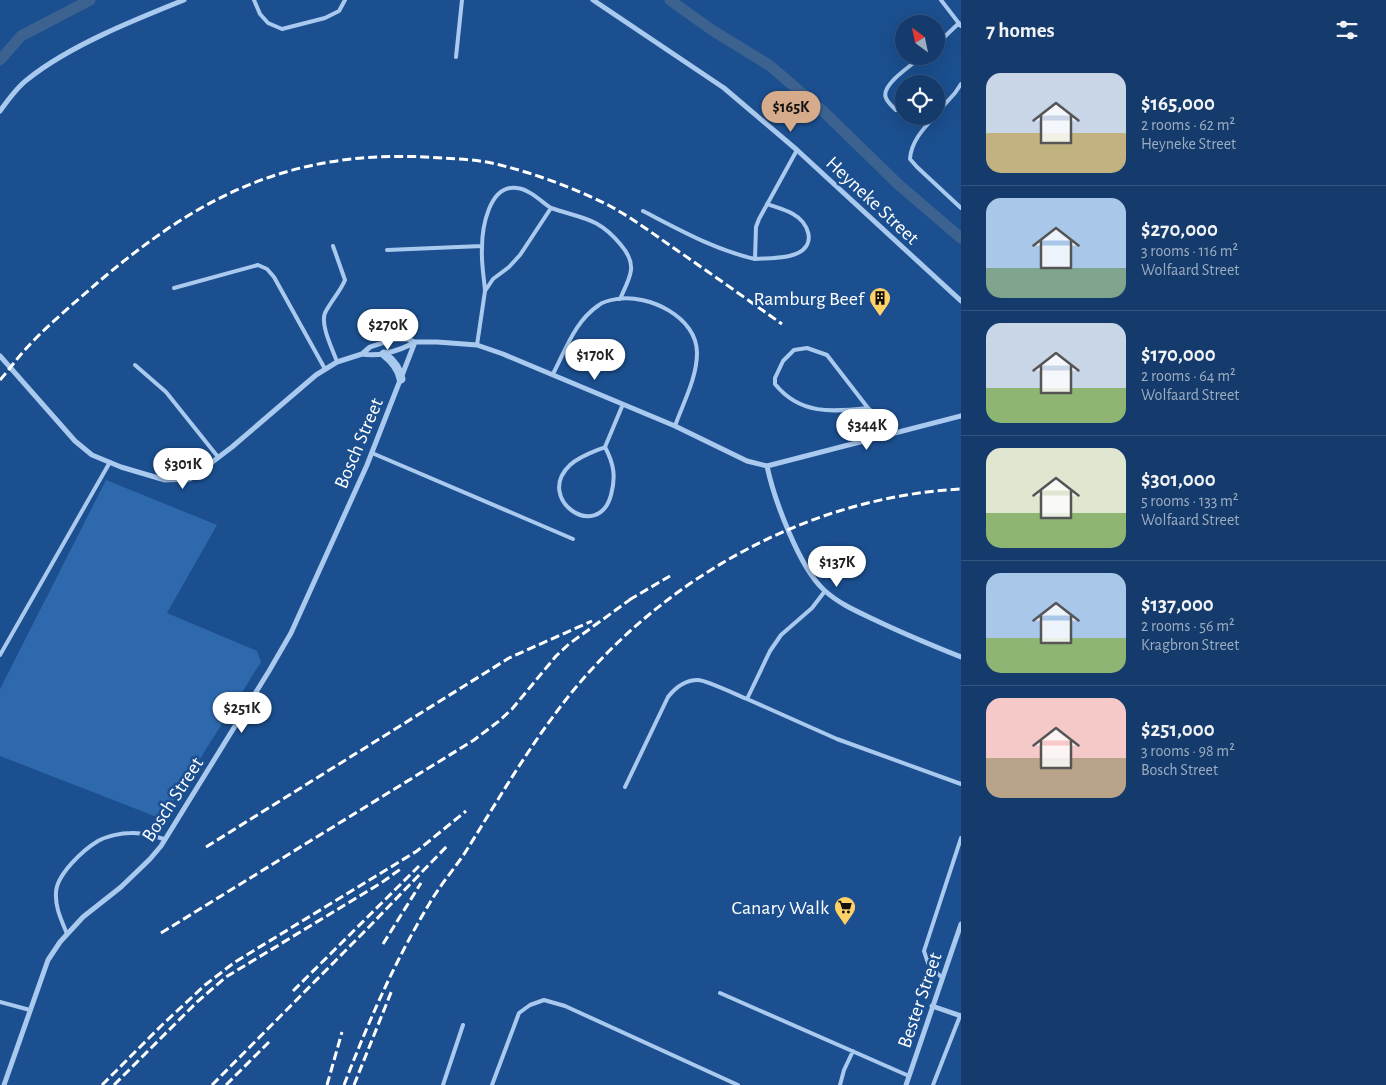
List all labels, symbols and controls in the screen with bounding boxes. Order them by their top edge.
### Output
north arrow [895,15,945,65]
map controls [895,15,945,125]
icon: filters [1333,16,1361,44]
text: 7 homes [986,20,1055,41]
button: locate [895,75,945,125]
pin: $165K [756,90,826,133]
icon: home [1026,93,1086,153]
text: $165,000 [1141,93,1215,114]
text: $165K [773,99,809,115]
text: 2 rooms · 62 m² [1141,117,1235,133]
text: Heyneke Street [1141,136,1236,152]
street label: Heyneke Street [822,153,923,249]
icon: home [1026,218,1086,278]
text: $270,000 [1141,219,1218,240]
text: 3 rooms · 116 m² [1141,243,1238,259]
text: Wolfaard Street [1141,262,1239,278]
building icon: Ramburg Beef [868,286,892,317]
place label: Ramburg Beef [753,289,865,309]
pin: $270K [353,308,423,351]
text: $270K [368,317,408,333]
pin: $170K [560,338,630,381]
icon: home [1026,343,1086,403]
text: $170,000 [1141,344,1216,365]
text: $170K [576,347,614,363]
text: 2 rooms · 64 m² [1141,368,1236,384]
text: Wolfaard Street [1141,387,1239,403]
street label: Bosch Street [331,395,387,492]
pin: $344K [832,408,902,451]
text: $344K [847,417,887,433]
pin: $301K [148,448,218,490]
text: $301K [164,456,202,472]
icon: home [1026,468,1086,528]
text: $301,000 [1141,469,1216,490]
text: 5 rooms · 133 m² [1141,493,1238,509]
text: Wolfaard Street [1141,512,1239,528]
pin: $137K [802,546,872,588]
text: $137K [819,554,855,570]
icon: home [1026,593,1086,653]
text: $137,000 [1141,594,1214,615]
text: 2 rooms · 56 m² [1141,618,1235,634]
text: Kragbron Street [1141,637,1239,653]
pin: $251K [207,692,277,734]
text: $251K [224,700,260,716]
icon: home [1026,718,1086,778]
text: $251,000 [1141,719,1215,740]
text: 3 rooms · 98 m² [1141,743,1235,759]
street label: Bosch Street [138,753,208,845]
text: Bosch Street [1141,762,1218,778]
supermarket icon: Canary Walk [833,895,857,926]
place label: Canary Walk [732,898,829,918]
street label: Bester Street [894,950,946,1051]

